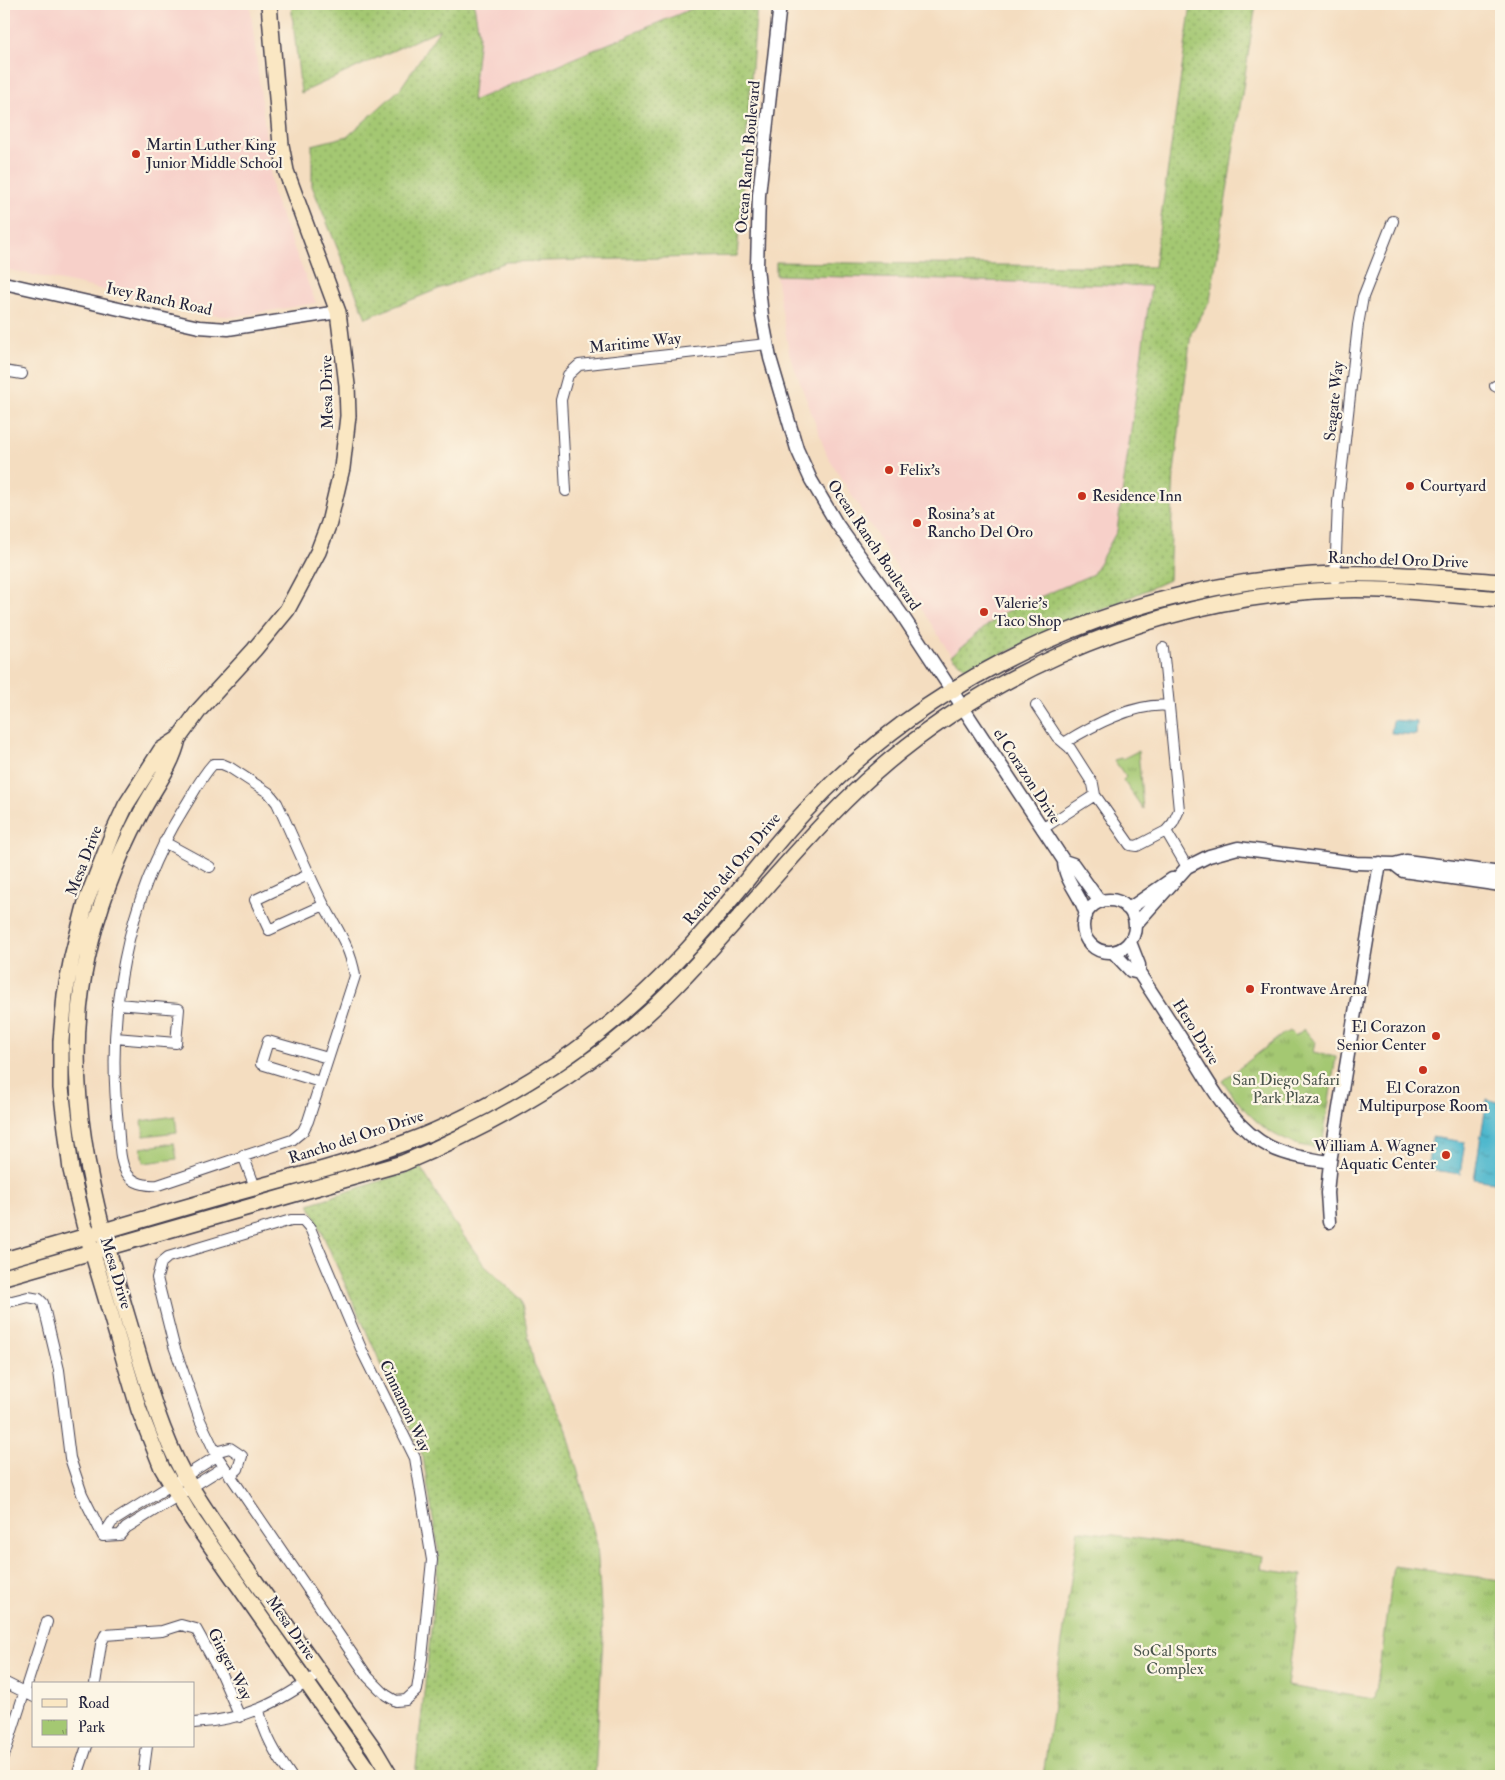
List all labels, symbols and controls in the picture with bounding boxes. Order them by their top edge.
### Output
street label: Ocean Ranch Boulevard [731,80,765,234]
place label: Martin Luther King Junior Middle School [145,135,283,174]
marker: Martin Luther King Junior Middle School [130,148,142,160]
street label: Ivey Ranch Road [104,278,214,320]
street label: Maritime Way [588,328,683,358]
street label: Mesa Drive [316,355,338,429]
street label: Seagate Way [1320,359,1348,442]
place label: Felix's [899,460,940,480]
marker: Felix's [883,464,895,476]
street label: Ocean Ranch Boulevard [823,476,925,614]
place label: Courtyard [1420,476,1486,496]
marker: Courtyard [1404,480,1416,492]
place label: Residence Inn [1092,486,1182,506]
marker: Residence Inn [1076,490,1088,502]
place label: Rosina's at Rancho Del Oro [927,504,1033,542]
marker: Rosina's at Rancho Del Oro [911,517,923,529]
street label: Rancho del Oro Drive [1327,548,1469,572]
place label: Valerie's Taco Shop [994,593,1061,632]
marker: Valerie's Taco Shop [978,606,990,618]
street label: el Corazon Drive [989,725,1065,828]
street label: Rancho del Oro Drive [679,808,785,929]
street label: Mesa Drive [61,823,107,899]
place label: Frontwave Arena [1260,979,1368,999]
marker: Frontwave Arena [1244,983,1256,995]
street label: Hero Drive [1168,996,1224,1069]
place label: El Corazon Senior Center [1337,1017,1426,1055]
marker: El Corazon Senior Center [1430,1030,1442,1042]
marker: El Corazon Multipurpose Room [1417,1064,1429,1076]
park label: San Diego Safari Park Plaza [1232,1070,1340,1108]
place label: El Corazon Multipurpose Room [1358,1078,1488,1117]
street label: Rancho del Oro Drive [286,1106,426,1168]
place label: William A. Wagner Aquatic Center [1313,1136,1436,1174]
marker: William A. Wagner Aquatic Center [1440,1149,1452,1161]
street label: Mesa Drive [96,1235,136,1312]
street label: Cinnamon Way [375,1357,435,1456]
street label: Mesa Drive [262,1592,321,1664]
street label: Ginger Way [203,1625,257,1704]
park label: SoCal Sports Complex [1133,1641,1217,1680]
legend [32,1682,195,1748]
text: Road [78,1694,110,1713]
text: Park [78,1718,105,1737]

